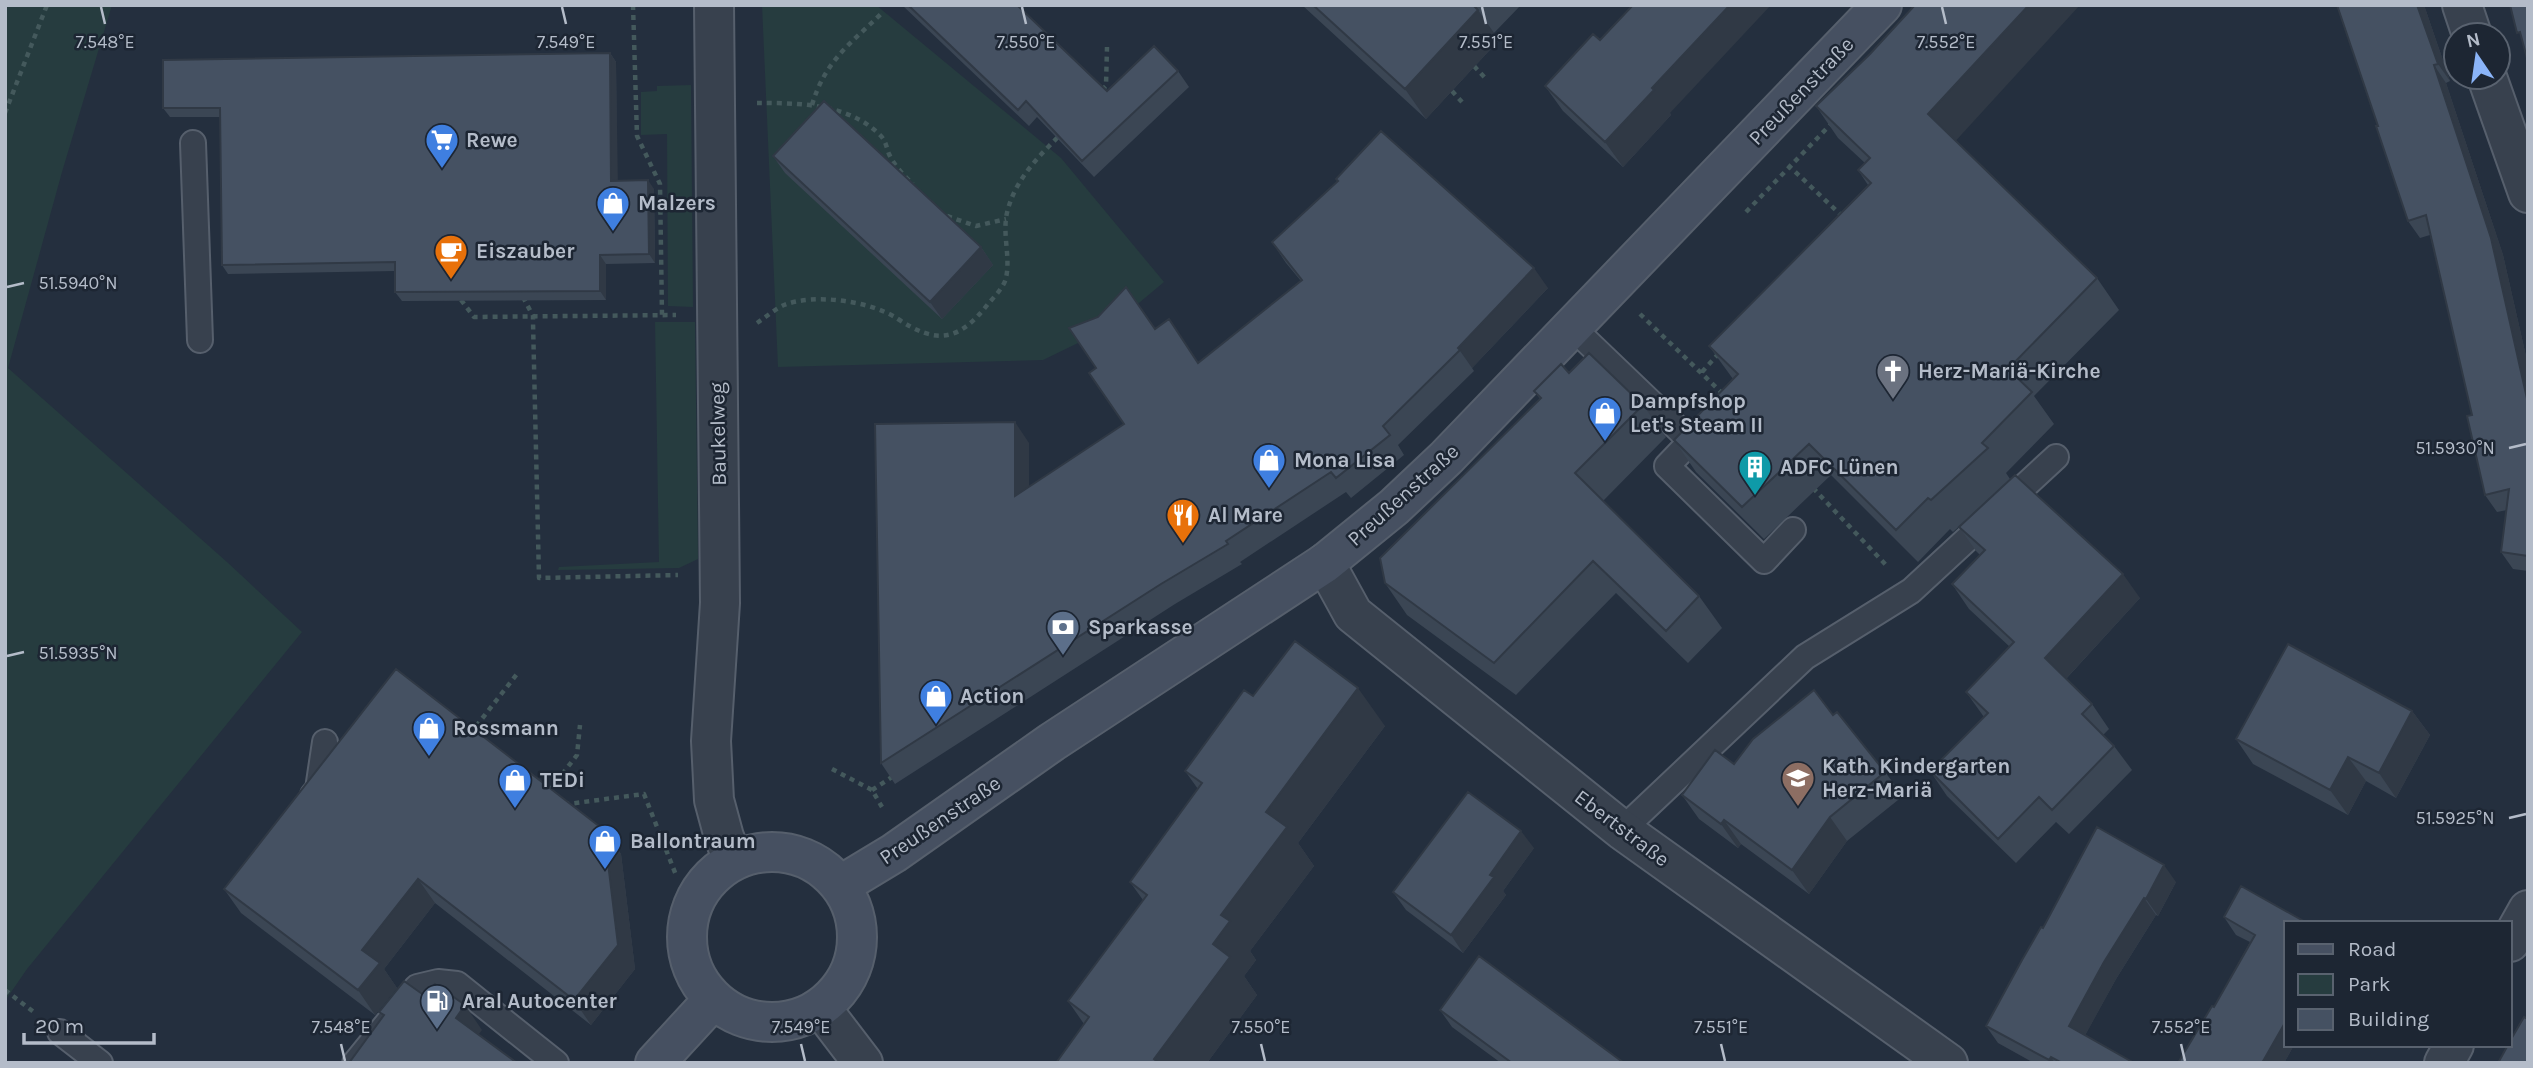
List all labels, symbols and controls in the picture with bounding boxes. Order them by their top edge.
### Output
north arrow [2442,21,2512,91]
text: N [2464,28,2483,53]
text: 7.548°E [75,31,135,53]
text: 7.549°E [537,31,595,53]
text: 7.550°E [997,31,1055,53]
text: 7.551°E [1459,31,1513,53]
text: 7.552°E [1917,31,1975,53]
street label: Preußenstraße [1743,32,1859,150]
supermarket icon: Rewe [423,121,461,170]
place label: Rewe [466,128,518,152]
shop icon: Malzers [594,184,632,233]
place label: Malzers [638,191,716,215]
cafe icon: Eiszauber [432,232,470,281]
place label: Eiszauber [476,239,575,263]
text: 51.5940°N [38,272,118,294]
church icon: Herz-Mariä-Kirche [1874,352,1912,401]
place label: Herz-Mariä-Kirche [1918,359,2101,383]
street label: Baukelweg [705,382,731,486]
place label: Dampfshop Let's Steam II [1630,389,1763,437]
shop icon: Dampfshop Let's Steam II [1586,394,1624,443]
text: 51.5930°N [2415,437,2495,459]
street label: Preußenstraße [1343,439,1463,551]
shop icon: Mona Lisa [1250,441,1288,490]
place label: Mona Lisa [1294,448,1396,472]
building icon: ADFC Lünen [1736,448,1774,497]
place label: ADFC Lünen [1780,455,1898,479]
restaurant icon: Al Mare [1164,496,1202,545]
place label: Al Mare [1208,503,1283,527]
bank icon: Sparkasse [1044,608,1082,657]
place label: Sparkasse [1088,615,1193,639]
text: 51.5935°N [38,642,118,664]
shop icon: Action [917,677,955,726]
place label: Action [960,684,1024,708]
shop icon: Rossmann [410,709,448,758]
place label: Rossmann [453,716,559,740]
place label: Kath. Kindergarten Herz-Mariä [1822,754,2010,802]
school or university icon: Kath. Kindergarten Herz-Mariä [1779,759,1817,808]
shop icon: TEDi [496,761,534,810]
place label: TEDi [540,768,585,792]
street label: Preußenstraße [875,771,1005,869]
street label: Ebertstraße [1570,785,1674,871]
text: 51.5925°N [2416,807,2494,829]
shop icon: Ballontraum [586,822,624,871]
place label: Ballontraum [630,829,756,853]
legend [2284,921,2512,1047]
text: Road [2348,937,2396,961]
text: Park [2348,972,2391,996]
fuel station icon: Aral Autocenter [418,982,456,1031]
place label: Aral Autocenter [462,989,618,1013]
scale bar [24,1002,154,1046]
text: Building [2348,1007,2429,1031]
text: 20 m [35,1014,84,1038]
text: 7.548°E [311,1016,371,1038]
text: 7.549°E [772,1016,830,1038]
text: 7.550°E [1232,1016,1290,1038]
text: 7.551°E [1694,1016,1748,1038]
text: 7.552°E [2152,1016,2210,1038]

